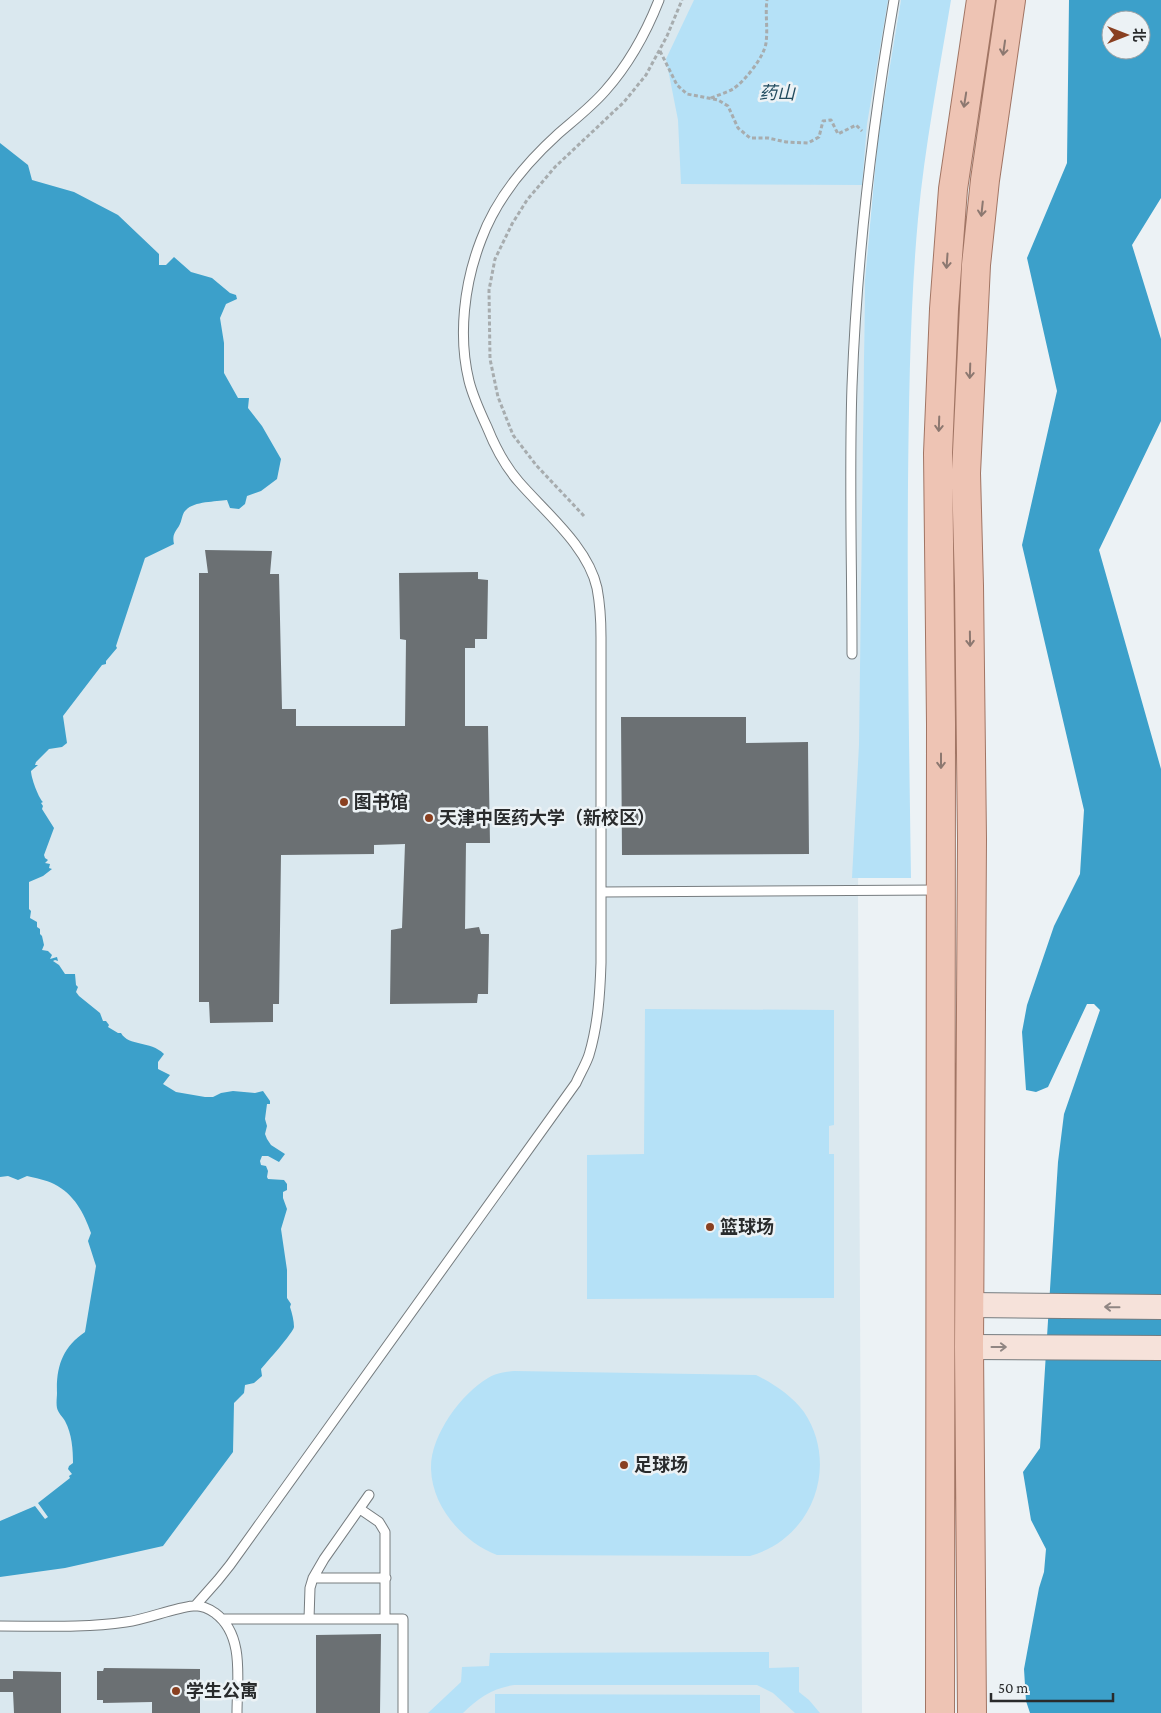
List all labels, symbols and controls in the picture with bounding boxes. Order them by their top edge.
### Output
north arrow [1101,10,1151,60]
text: 北 [1131,28,1147,42]
one-way arrow [999,40,1009,56]
park label: 药山 [759,83,796,103]
one-way arrow [960,92,970,108]
one-way arrow [977,201,987,217]
one-way arrow [942,253,952,269]
one-way arrow [965,362,975,379]
one-way arrow [934,415,944,431]
one-way arrow [965,630,975,646]
one-way arrow [936,752,946,769]
place label: 图书馆 [354,792,408,812]
marker: 图书馆 [338,796,350,808]
place label: 天津中医药大学（新校区） [439,808,655,828]
marker: 天津中医药大学（新校区） [423,812,435,824]
place label: 篮球场 [720,1217,774,1237]
marker: 篮球场 [704,1221,716,1233]
one-way arrow [1105,1302,1121,1312]
one-way arrow [990,1342,1007,1352]
place label: 足球场 [634,1455,688,1475]
marker: 足球场 [618,1459,630,1471]
scale bar [991,1670,1114,1702]
text: 50 m [998,1680,1028,1696]
place label: 学生公寓 [186,1681,258,1701]
marker: 学生公寓 [170,1685,182,1697]

